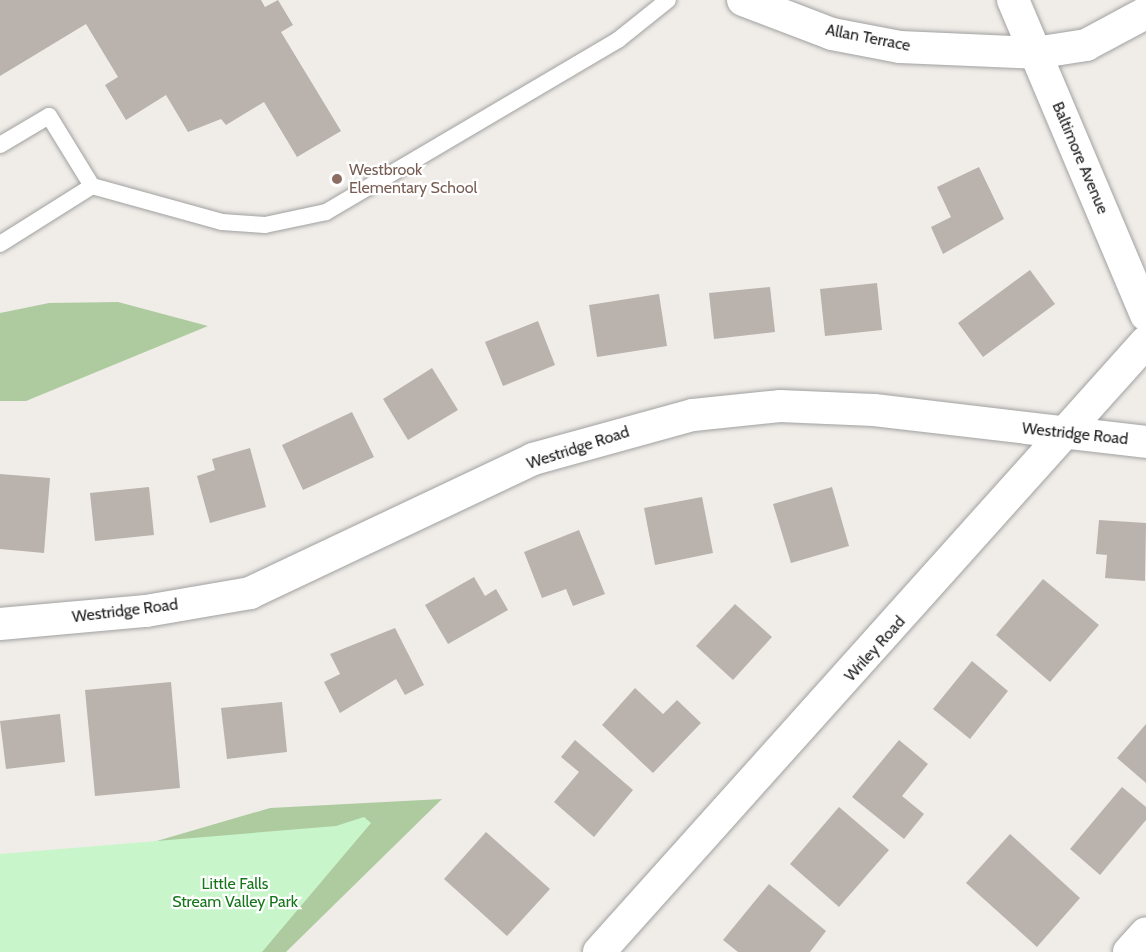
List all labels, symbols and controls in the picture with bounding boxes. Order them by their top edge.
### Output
street label: Allan Terrace [824,20,912,56]
street label: Baltimore Avenue [1048,99,1112,217]
place label: Westbrook Elementary School [349,160,477,198]
marker: Westbrook Elementary School [330,172,344,186]
street label: Westridge Road [1021,419,1129,449]
street label: Westridge Road [524,422,632,474]
street label: Westridge Road [71,595,179,627]
street label: Wriley Road [841,612,909,686]
park label: Little Falls Stream Valley Park [172,874,298,912]

